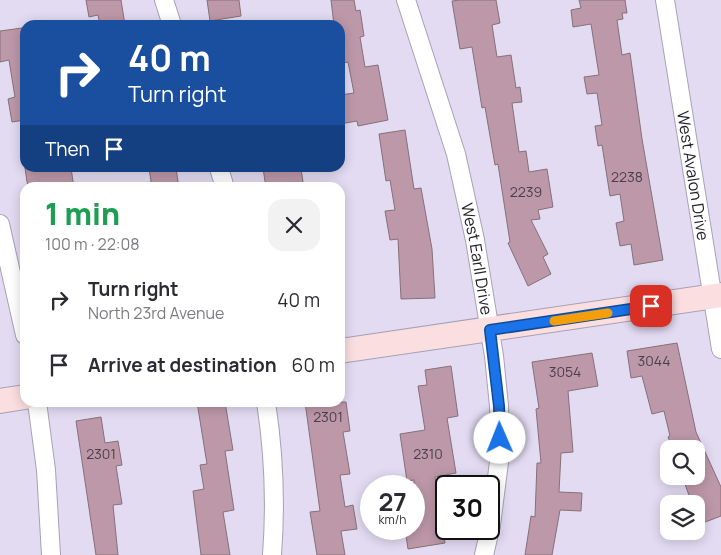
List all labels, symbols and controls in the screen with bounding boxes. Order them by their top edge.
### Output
text: 40 m [128,34,211,82]
icon: right [45,40,110,105]
text: Turn right [128,79,226,109]
street label: West Avalon Drive [672,109,714,242]
icon: arrive [100,135,128,163]
text: Then [45,136,90,162]
house number: 2238 [611,167,643,186]
house number: 2239 [510,182,542,201]
text: 1 min [45,193,120,234]
button: close [268,199,320,251]
street label: West Earll Drive [456,201,498,316]
text: 100 m · 22:08 [45,233,140,255]
text: Turn right [88,276,178,302]
pin [630,285,672,327]
icon: right [45,286,73,314]
text: 40 m [277,287,320,313]
icon: arrive [637,292,665,320]
text: North 23rd Avenue [88,302,224,324]
icon: arrive [45,351,73,379]
house number: 3044 [638,351,670,370]
text: Arrive at destination [88,352,277,378]
text: 60 m [292,352,335,378]
house number: 3054 [549,362,581,381]
house number: 2301 [313,407,343,426]
position arrow [473,411,525,463]
map controls [660,440,705,540]
button: search [660,440,705,485]
house number: 2301 [86,444,116,463]
house number: 2310 [413,444,443,463]
speed limit sign: 30 [435,475,500,540]
text: 27 [378,484,407,519]
button: layers [660,495,705,540]
text: km/h [379,511,406,528]

